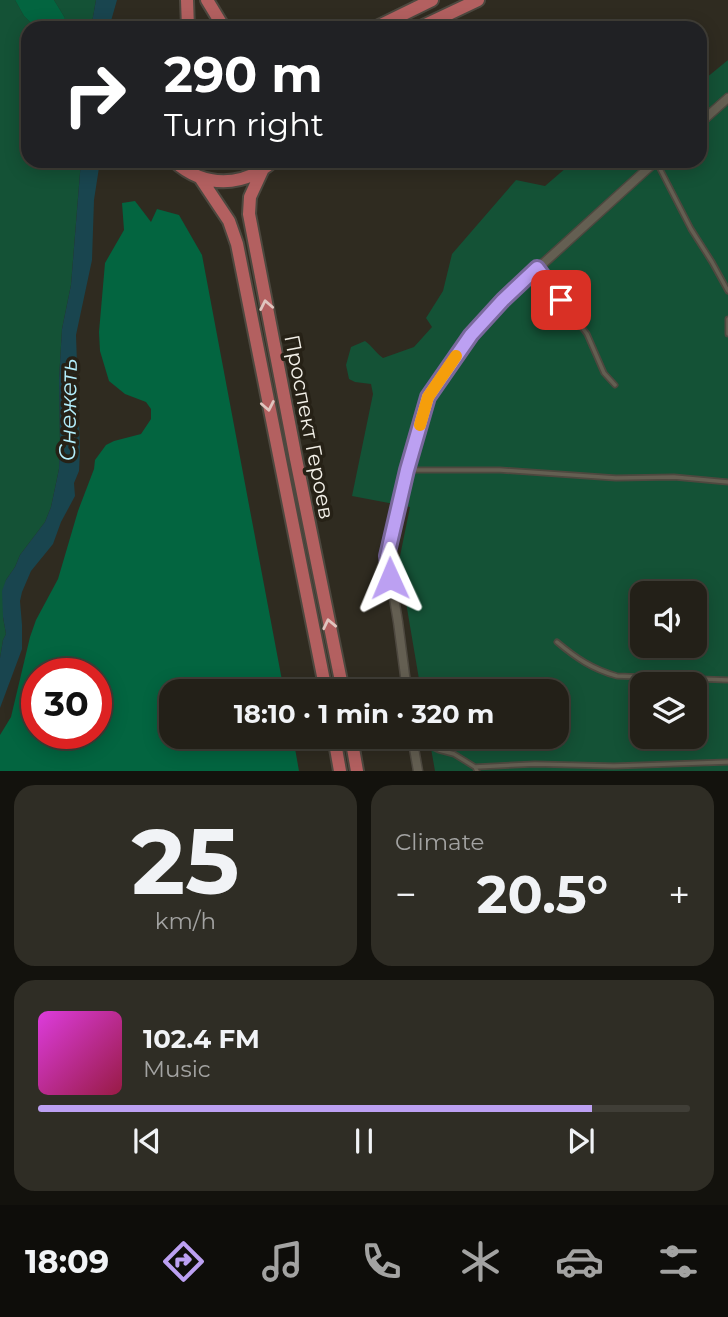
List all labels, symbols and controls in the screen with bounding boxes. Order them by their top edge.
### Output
text: 290 m [164,45,323,104]
icon: right [49,49,140,140]
text: Turn right [164,105,324,144]
pin [531,270,591,330]
icon: arrive [542,281,580,319]
one-way arrow [259,299,274,311]
street label: Проспект Героев [279,333,340,521]
water label: Снежеть [53,358,83,462]
one-way arrow [260,400,275,412]
position arrow [353,541,427,615]
map controls [630,581,707,749]
button: sound [630,581,707,658]
one-way arrow [323,618,338,630]
speed limit sign: 30 [21,658,112,749]
button: layers [630,672,707,749]
text: 18:10 · 1 min · 320 m [234,698,494,730]
text: 25 [132,806,239,917]
text: Climate [395,828,484,856]
text: 20.5° [477,863,608,926]
text: − [395,871,417,918]
text: + [668,871,690,918]
text: km/h [155,907,216,935]
text: 102.4 FM [143,1023,260,1055]
text: Music [143,1055,211,1083]
icon: previous [128,1122,166,1160]
icon: pause [345,1122,383,1160]
icon: next [562,1122,600,1160]
icon: directions [159,1237,208,1286]
icon: music [258,1237,307,1286]
icon: phone [357,1237,406,1286]
icon: climate [456,1237,505,1286]
icon: car [555,1237,604,1286]
icon: filters [654,1237,703,1286]
text: 18:09 [25,1242,109,1281]

